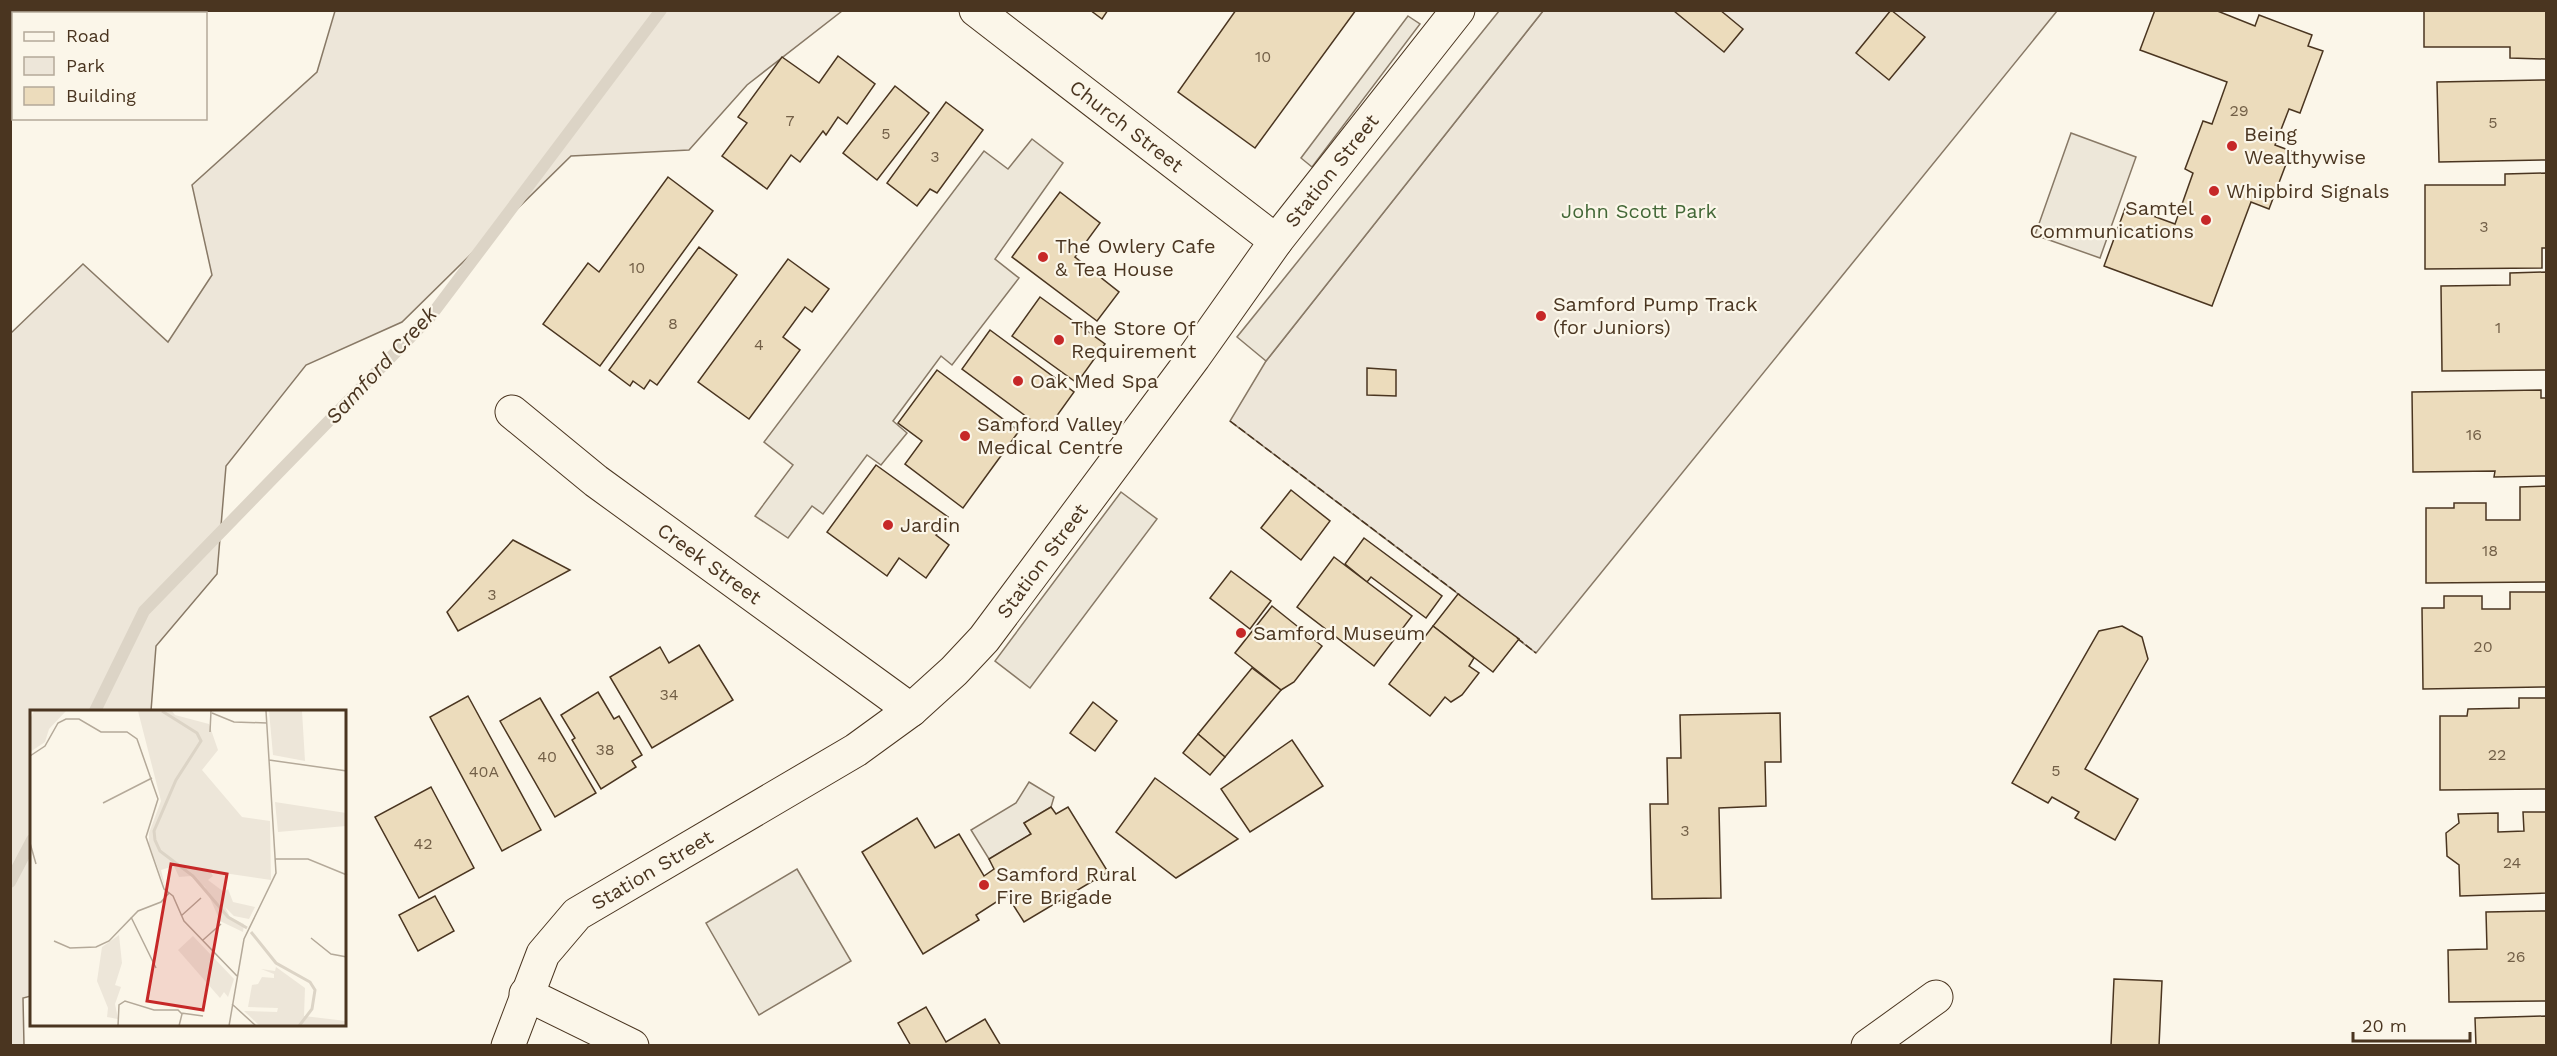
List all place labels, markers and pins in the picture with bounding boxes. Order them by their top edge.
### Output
place label: Being Wealthywise [2244,122,2366,169]
marker: Being Wealthywise [2225,139,2239,153]
place label: Whipbird Signals [2226,179,2390,203]
marker: Whipbird Signals [2207,184,2221,198]
place label: Samtel Communications [2029,196,2194,243]
marker: Samtel Communications [2199,213,2213,227]
place label: The Owlery Cafe & Tea House [1055,234,1215,281]
marker: The Owlery Cafe & Tea House [1036,250,1050,264]
place label: Samford Pump Track (for Juniors) [1553,292,1758,339]
marker: Samford Pump Track (for Juniors) [1534,309,1548,323]
place label: The Store Of Requirement [1071,316,1197,363]
marker: The Store Of Requirement [1052,333,1066,347]
place label: Oak Med Spa [1030,369,1158,393]
marker: Oak Med Spa [1011,374,1025,388]
place label: Samford Valley Medical Centre [977,412,1123,459]
marker: Samford Valley Medical Centre [958,429,972,443]
place label: Jardin [900,513,960,537]
marker: Jardin [881,518,895,532]
place label: Samford Museum [1253,621,1425,645]
marker: Samford Museum [1234,626,1248,640]
place label: Samford Rural Fire Brigade [996,862,1136,909]
marker: Samford Rural Fire Brigade [977,878,991,892]

